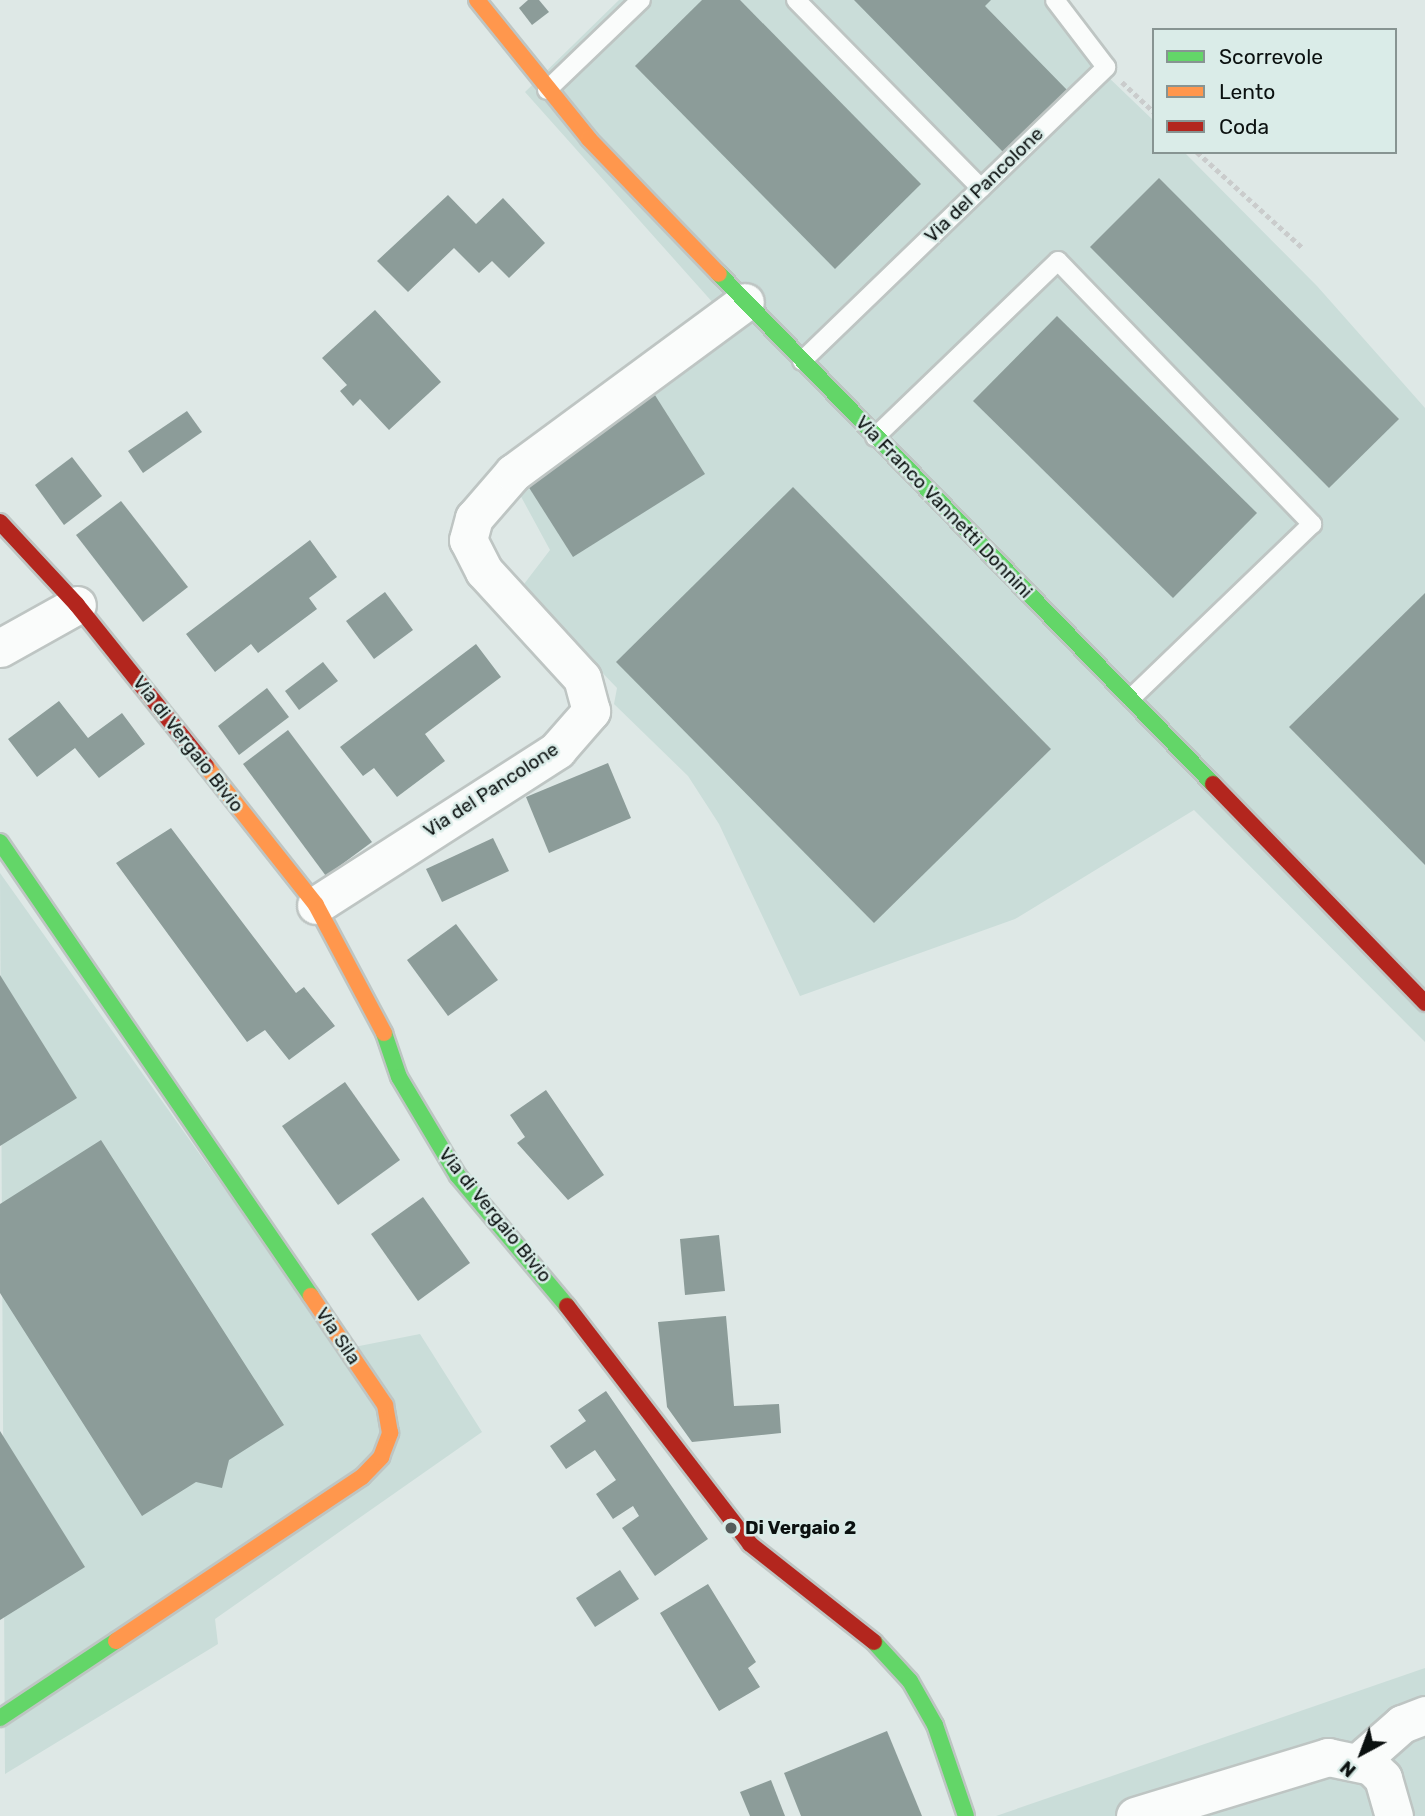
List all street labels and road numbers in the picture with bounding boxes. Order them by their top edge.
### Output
street label: Via del Pancolone [920,122,1048,248]
street label: Via Franco Vannetti Donnini [851,411,1037,603]
street label: Via di Vergaio Bivio [128,671,248,817]
street label: Via del Pancolone [419,738,563,842]
street label: Via di Vergaio Bivio [434,1143,556,1287]
street label: Via Sila [311,1303,365,1369]

